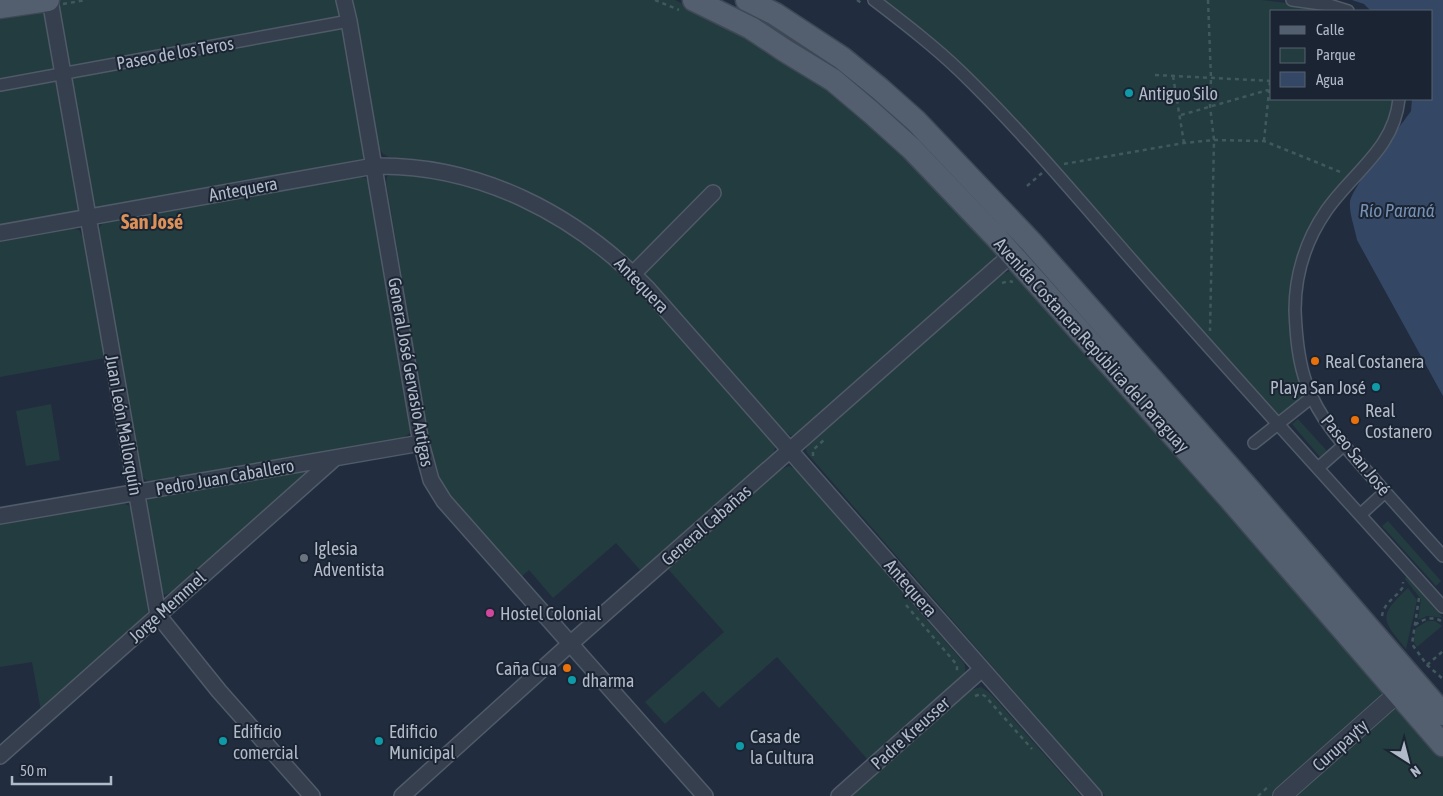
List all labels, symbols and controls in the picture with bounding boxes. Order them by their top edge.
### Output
legend [1270,10,1433,100]
text: Calle [1316,21,1345,38]
street label: Paseo de los Teros [115,32,235,74]
text: Parque [1316,46,1356,63]
text: Agua [1316,71,1344,88]
place label: Antiguo Silo [1139,83,1218,104]
marker: Antiguo Silo [1123,87,1135,99]
street label: Antequera [207,173,279,205]
water label: Río Paraná [1359,199,1435,221]
district label: San José [121,210,183,233]
street label: Avenida Costanera República del Paraguay [990,233,1194,457]
street label: Antequera [610,253,674,317]
street label: General José Gervasio Artigas [384,276,438,468]
place label: Real Costanera [1325,351,1424,372]
street label: Juan León Mallorquín [101,353,147,497]
marker: Real Costanera [1309,355,1321,367]
place label: Playa San José [1270,377,1366,398]
marker: Playa San José [1370,381,1382,393]
place label: Real Costanero [1365,400,1432,442]
street label: Paseo San José [1317,410,1395,500]
marker: Real Costanero [1349,414,1361,426]
street label: Pedro Juan Caballero [154,454,296,500]
street label: General Cabañas [657,480,755,570]
place label: Iglesia Adventista [314,538,385,580]
marker: Iglesia Adventista [298,552,310,564]
street label: Antequera [880,555,942,621]
street label: Jorge Memmel [124,567,210,647]
place label: Hostel Colonial [500,603,602,624]
marker: Hostel Colonial [484,607,496,619]
place label: Caña Cua [496,658,557,679]
marker: Caña Cua [561,662,573,674]
place label: dharma [582,670,634,691]
marker: dharma [566,674,578,686]
street label: Padre Kreusser [866,692,954,774]
street label: Curupayty [1308,715,1372,775]
place label: Edificio comercial [233,721,299,763]
place label: Edificio Municipal [389,721,455,763]
place label: Casa de la Cultura [750,726,814,768]
marker: Edificio comercial [217,735,229,747]
marker: Edificio Municipal [373,735,385,747]
north arrow [1383,736,1433,786]
marker: Casa de la Cultura [734,740,746,752]
scale bar [12,754,111,786]
text: 50 m [20,762,47,779]
text: N [1408,763,1424,780]

